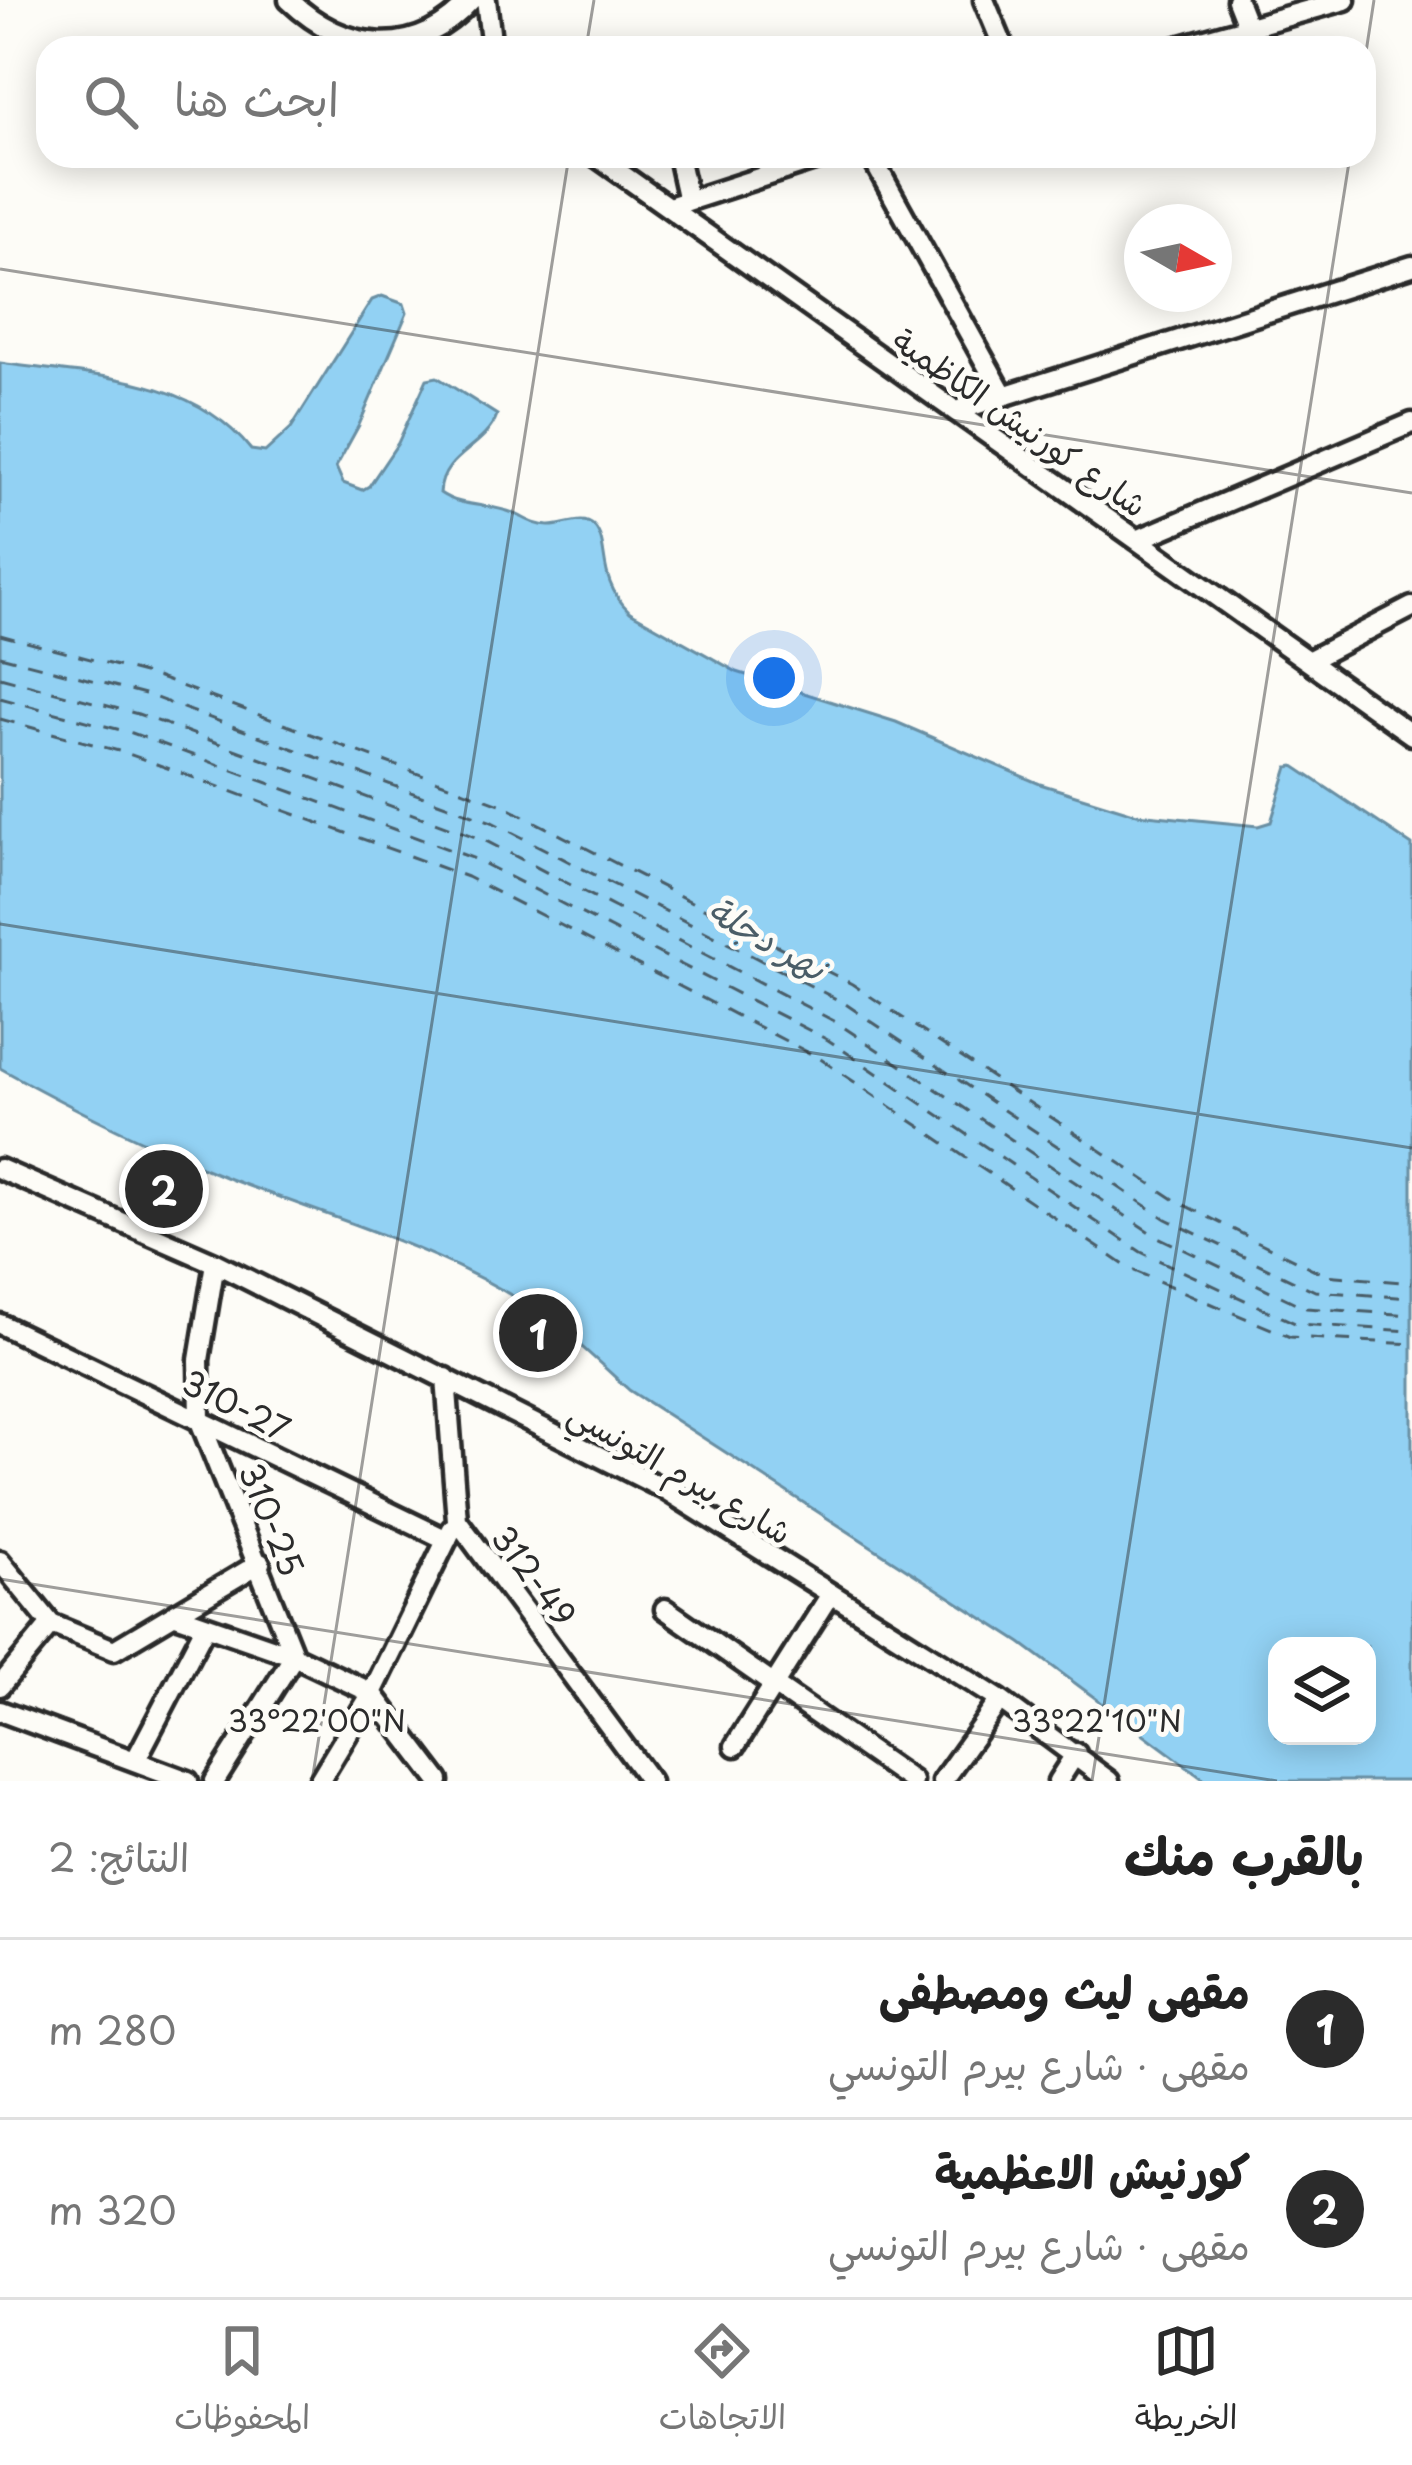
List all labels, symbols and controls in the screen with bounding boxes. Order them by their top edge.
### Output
search box [36,36,1376,168]
text: ابحث هنا [174,63,339,131]
icon: search [78,69,144,135]
north arrow [1124,204,1232,312]
street label: شارع كورنيش الكاظمية [883,314,1159,529]
your location [744,648,804,708]
water label: نهر دجلة [699,881,841,994]
pin: 2 [125,1144,203,1234]
pin: 1 [499,1288,577,1378]
street label: 310-27 [174,1356,300,1452]
street label: شارع بيرم التونسي [556,1387,802,1561]
street label: 310-25 [228,1455,318,1583]
street label: 312-49 [481,1514,589,1636]
map controls [1268,1637,1376,1745]
button: layers [1268,1637,1376,1745]
text: 33°22'00"N [228,1697,406,1742]
text: 33°22'10"N [1012,1697,1182,1742]
text: بالقرب منك [1124,1815,1364,1892]
text: النتائج: 2 [48,1826,189,1885]
text: مقهى ليث ومصطفى [879,1956,1250,2024]
text: 280 m [48,1999,177,2058]
text: 1 [1316,1999,1334,2058]
text: مقهى · شارع بيرم التونسي [828,2034,1250,2093]
text: كورنيش الاعظمية [935,2136,1250,2204]
text: 320 m [48,2179,177,2238]
text: 2 [1311,2179,1339,2238]
text: مقهى · شارع بيرم التونسي [828,2214,1250,2273]
tab: المحفوظات [174,2318,310,2447]
tab: الاتجاهات [659,2318,786,2447]
tab: الخريطة [1135,2318,1238,2447]

